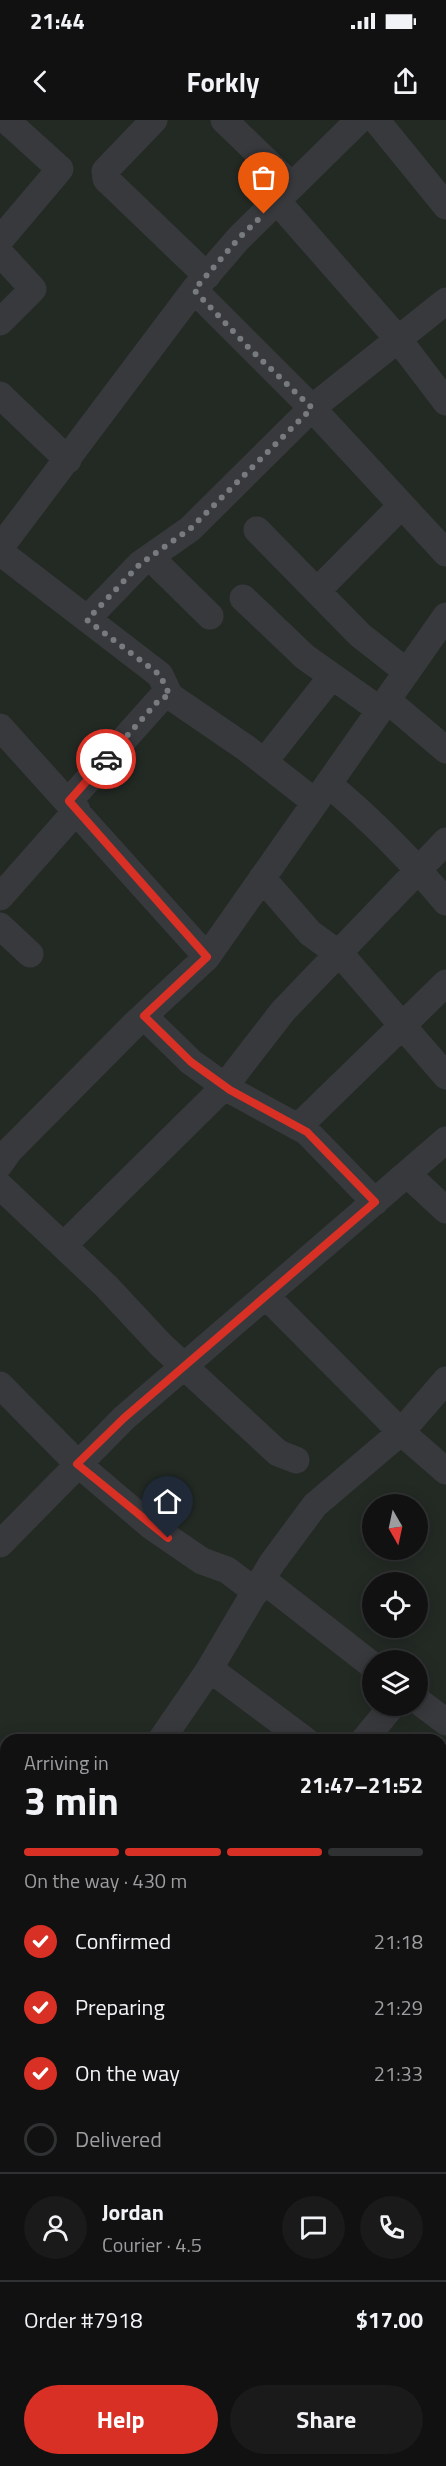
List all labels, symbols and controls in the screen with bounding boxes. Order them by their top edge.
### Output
text: 21:44 [30,4,85,38]
text: Forkly [187,61,259,102]
icon: back [24,65,57,98]
icon: share [389,65,422,98]
pin [238,152,289,214]
icon: bag [247,161,280,194]
courier [76,729,136,789]
icon: car [90,743,123,776]
pin [142,1476,193,1538]
icon: home [151,1485,184,1518]
north arrow [362,1494,428,1560]
map controls [362,1494,428,1716]
button: locate [362,1572,428,1638]
button: layers [362,1650,428,1716]
text: Arriving in [24,1747,109,1778]
text: 21:47–21:52 [300,1768,423,1802]
text: 3 min [24,1771,119,1830]
text: On the way · 430 m [24,1865,187,1896]
text: Confirmed [75,1924,171,1958]
icon: check [24,1925,57,1958]
text: 21:18 [374,1926,423,1957]
text: Preparing [75,1990,165,2024]
icon: check [24,1991,57,2024]
text: 21:29 [374,1992,423,2023]
text: On the way [75,2056,180,2090]
icon: check [24,2057,57,2090]
text: 21:33 [374,2058,423,2089]
text: Delivered [75,2122,162,2156]
text: Jordan [102,2195,164,2229]
button: person [24,2196,87,2259]
button: chat [282,2196,345,2259]
button: phone [360,2196,423,2259]
text: Courier · 4.5 [102,2229,202,2260]
text: Order #7918 [24,2303,143,2337]
text: $17.00 [356,2303,423,2337]
button: Help [24,2385,218,2454]
button: Share [230,2385,423,2454]

